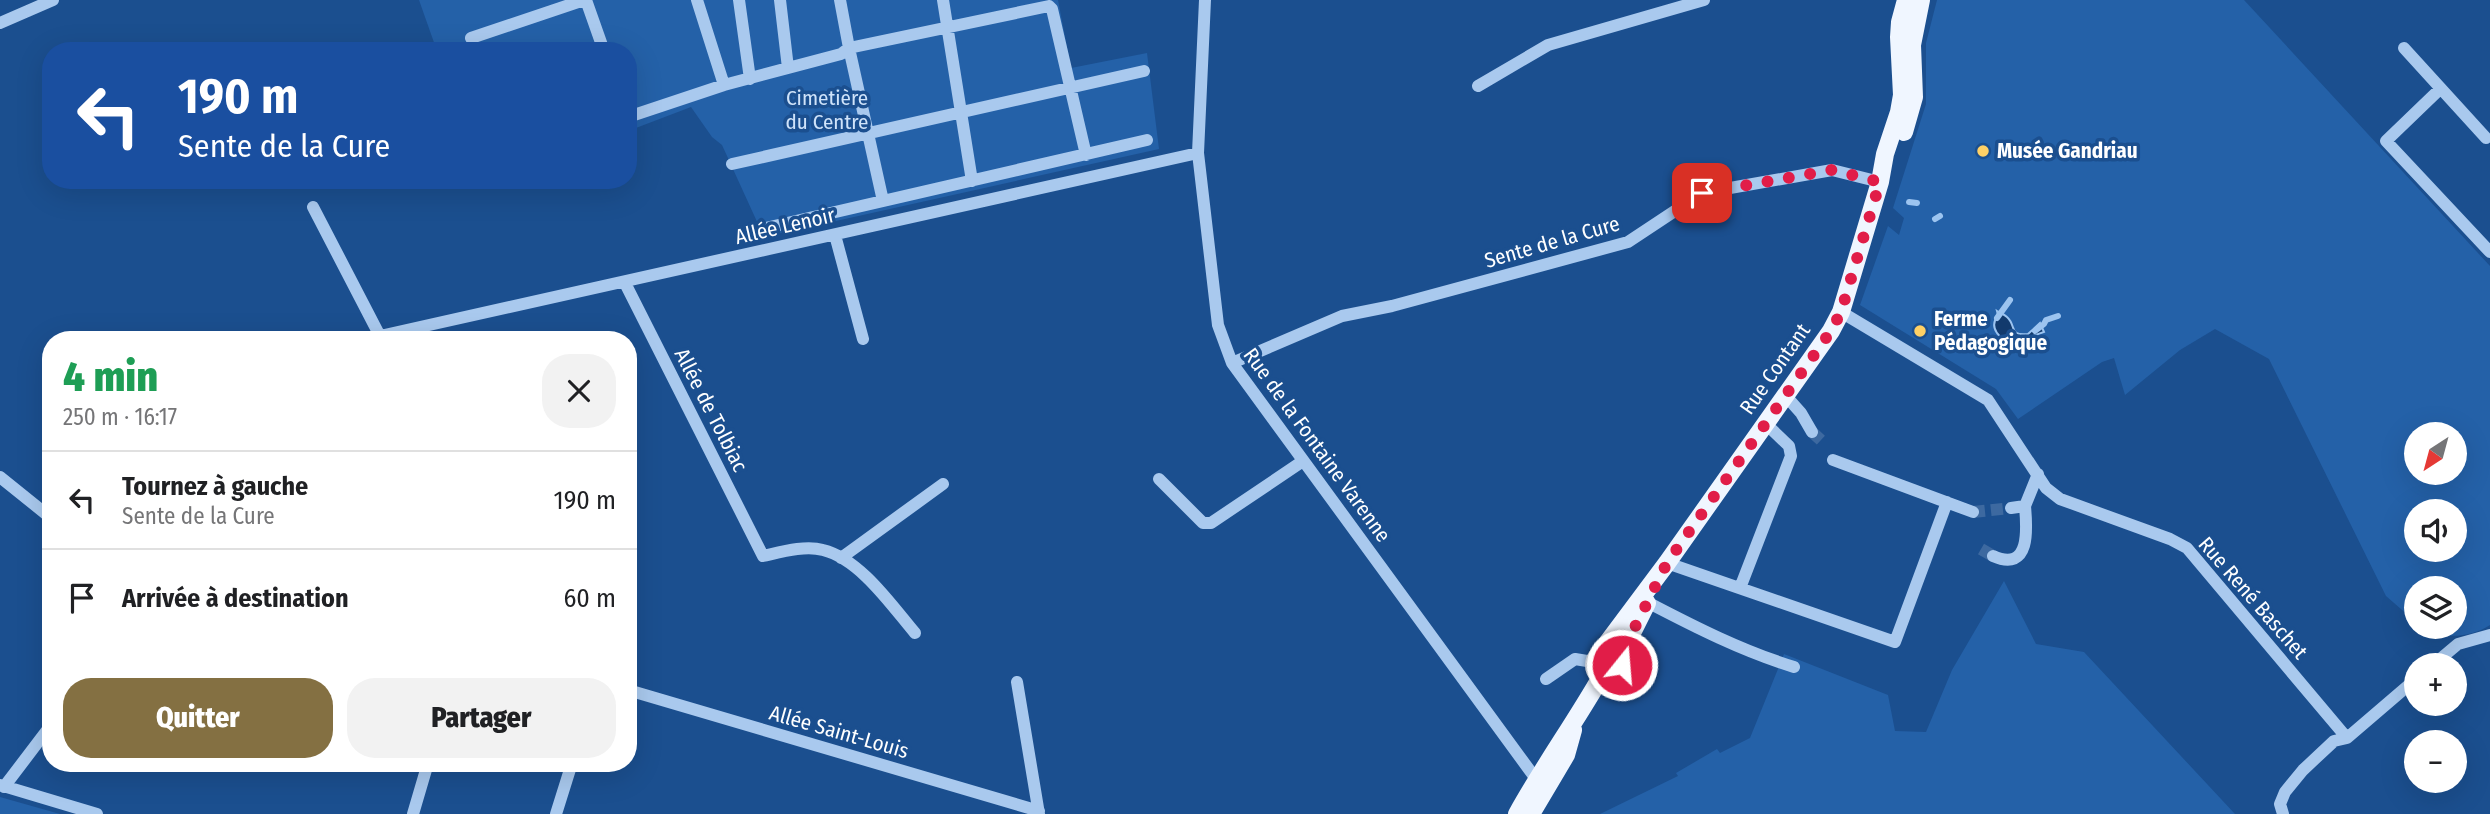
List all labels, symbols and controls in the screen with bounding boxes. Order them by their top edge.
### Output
text: 190 m [178,67,298,126]
icon: left [63,70,154,161]
park label: Cimetière du Centre [786,85,868,135]
text: Sente de la Cure [178,127,390,165]
place label: Musée Gandriau [1997,138,2138,164]
marker: Musée Gandriau [1975,143,1991,159]
pin [1672,163,1732,223]
icon: arrive [1683,174,1721,212]
street label: Allée Lenoir [733,202,838,250]
street label: Sente de la Cure [1481,210,1623,274]
place label: Ferme Pédagogique [1934,306,2048,356]
street label: Rue Contant [1734,318,1816,419]
marker: Ferme Pédagogique [1912,323,1928,339]
street label: Rue de la Fontaine Varenne [1238,343,1396,547]
street label: Allée de Tolbiac [669,344,753,476]
text: 4 min [63,352,158,402]
button: close [542,354,616,428]
text: 250 m · 16:17 [63,403,177,431]
north arrow [2404,422,2468,485]
map controls [2404,422,2467,793]
text: Tournez à gauche [122,471,308,502]
icon: left [63,481,101,519]
text: 190 m [554,485,616,516]
button: sound [2404,499,2467,562]
text: Sente de la Cure [122,502,275,530]
street label: Rue René Baschet [2193,532,2313,665]
button: layers [2404,576,2467,639]
icon: arrive [63,579,101,617]
text: Arrivée à destination [122,583,349,614]
text: 60 m [563,583,616,614]
position arrow [1585,628,1659,702]
button: + [2404,653,2467,716]
button: Quitter [63,678,333,758]
button: Partager [347,678,616,758]
street label: Allée Saint-Louis [766,700,912,764]
button: − [2404,730,2467,793]

